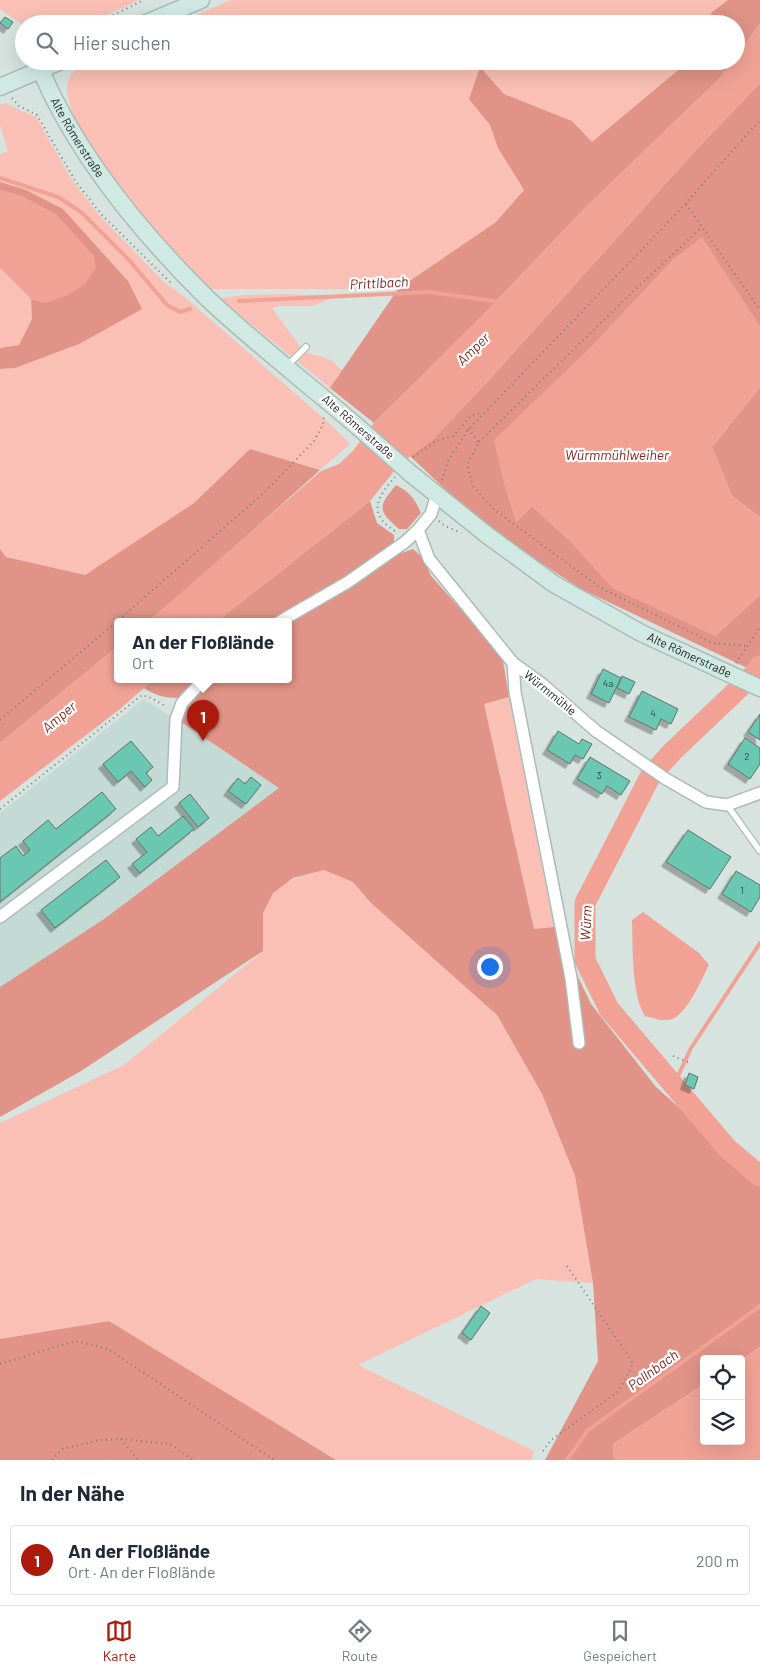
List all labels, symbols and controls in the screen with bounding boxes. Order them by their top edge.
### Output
search box [15,15,745,70]
icon: search [33,29,61,57]
text: Hier suchen [73,31,171,54]
street label: Alte Römerstraße [49,95,108,180]
water label: Prittlbach [349,272,409,293]
water label: Amper [453,328,493,368]
street label: Alte Römerstraße [320,391,398,461]
water label: Würmmühlweiher [565,446,670,463]
popup [114,618,292,683]
street label: Alte Römerstraße [645,629,734,680]
text: An der Floßlände [132,630,274,653]
text: Ort [132,653,154,672]
street label: Würmmühle [522,667,580,718]
house number: 4a [603,677,613,689]
water label: Amper [38,697,80,736]
pin: 1 [187,700,219,741]
house number: 4 [650,707,656,719]
house number: 2 [744,750,750,762]
house number: 3 [596,769,602,781]
house number: 1 [740,884,744,896]
water label: Würm [576,905,595,941]
your location [477,954,503,980]
water label: Pollnbach [624,1346,681,1393]
map controls [700,1355,745,1445]
button: locate [700,1355,745,1400]
button: layers [700,1400,745,1445]
text: In der Nähe [20,1480,125,1505]
text: An der Floßlände [68,1539,210,1562]
text: 1 [34,1551,40,1570]
text: 200 m [696,1551,739,1570]
text: Ort · An der Floßlände [68,1562,215,1581]
tab: Karte [103,1617,136,1664]
tab: Route [342,1617,378,1664]
tab: Gespeichert [583,1617,657,1664]

